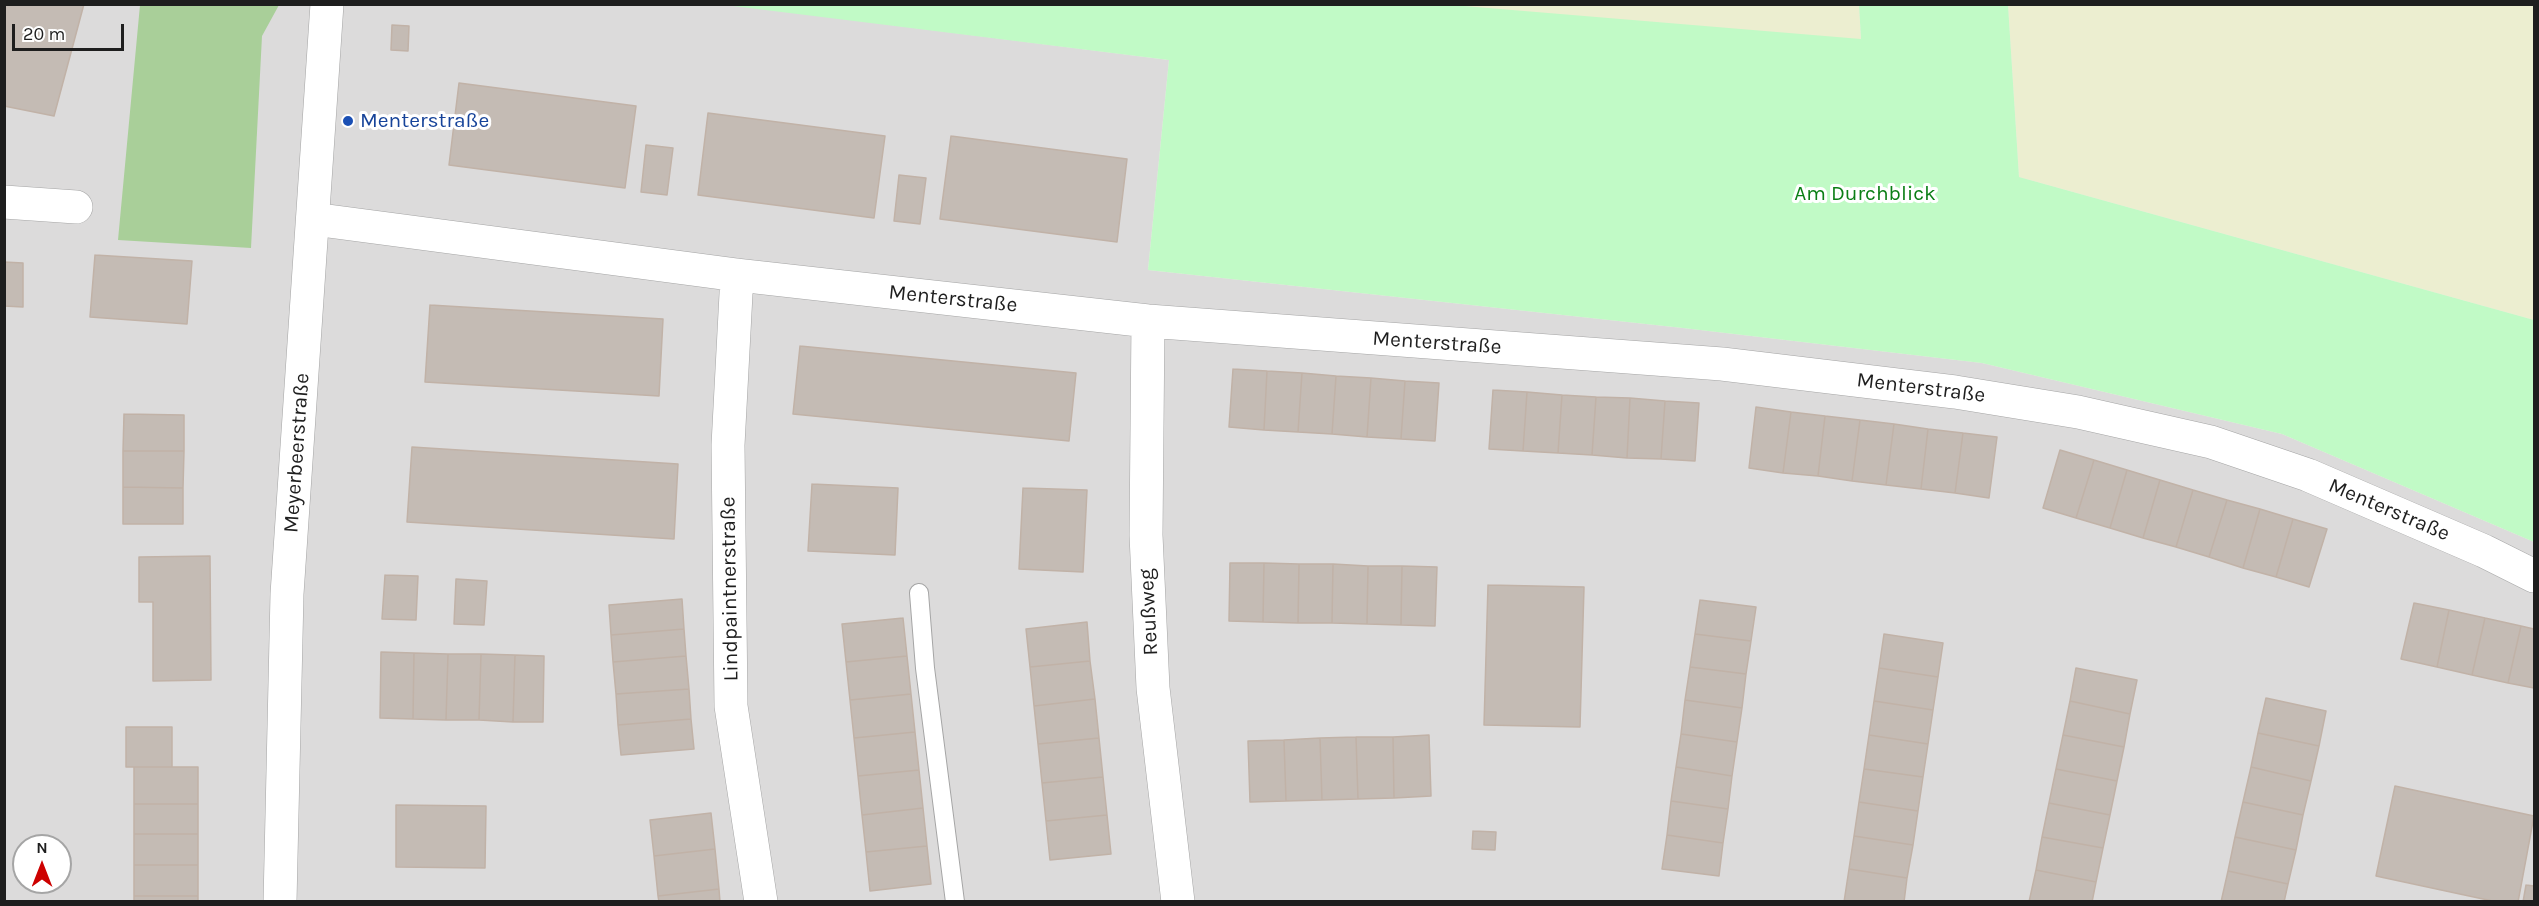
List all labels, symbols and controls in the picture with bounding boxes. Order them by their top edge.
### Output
scale bar [15,12,128,50]
text: 20 m [23,23,65,45]
place label: Menterstraße [360,108,489,134]
marker: Menterstraße [341,114,355,128]
park label: Am Durchblick [1794,181,1936,207]
street label: Menterstraße [887,280,1019,318]
street label: Menterstraße [1372,326,1502,360]
street label: Menterstraße [1855,368,1987,408]
street label: Meyerbeerstraße [279,372,315,534]
street label: Menterstraße [2325,473,2453,547]
street label: Lindpaintnerstraße [716,496,744,682]
street label: Reußweg [1134,568,1164,656]
north arrow [12,834,72,894]
text: N [36,838,48,857]

